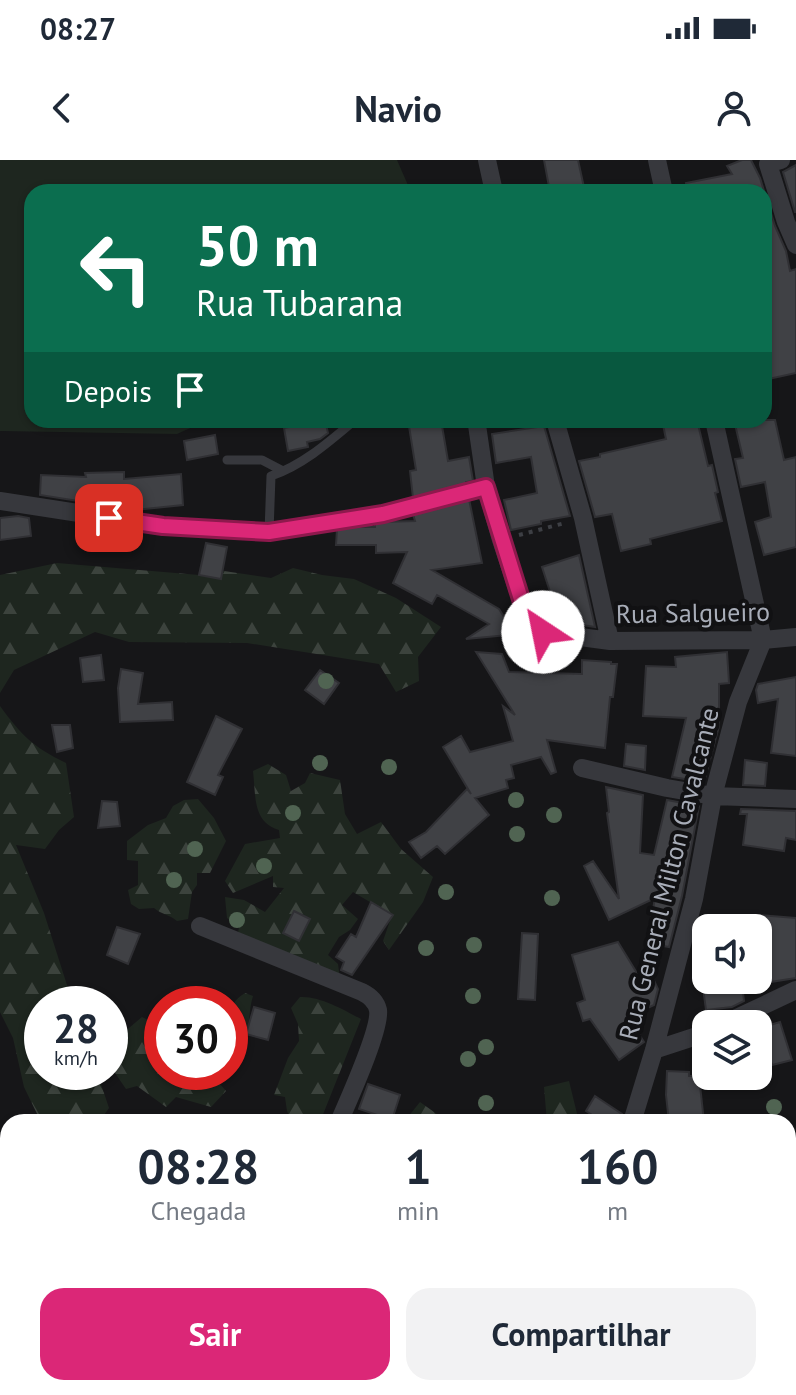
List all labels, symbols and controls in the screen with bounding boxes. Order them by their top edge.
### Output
text: 08:27 [40,9,116,48]
text: Navio [354,85,442,132]
icon: back [40,86,84,130]
icon: person [712,86,756,130]
text: 50 m [196,209,319,281]
icon: left [64,216,168,320]
text: Rua Tubarana [196,279,403,326]
icon: arrive [168,368,212,412]
text: Depois [64,371,152,410]
pin [75,484,143,552]
icon: arrive [87,496,131,540]
position arrow [501,590,585,674]
street label: Rua Salgueiro [616,595,770,630]
street label: Rua General Milton Cavalcante [611,704,726,1044]
map controls [692,914,772,1090]
button: sound [692,914,772,994]
speed limit sign: 30 [144,986,248,1090]
text: 28 [53,1002,99,1054]
button: layers [692,1010,772,1090]
text: km/h [54,1045,98,1071]
text: 08:28 [138,1135,259,1197]
text: 1 [404,1135,432,1197]
text: 160 [577,1135,658,1197]
text: Chegada [151,1194,246,1227]
text: min [397,1194,439,1227]
text: m [607,1194,628,1227]
button: Sair [40,1288,390,1380]
button: Compartilhar [406,1288,756,1380]

